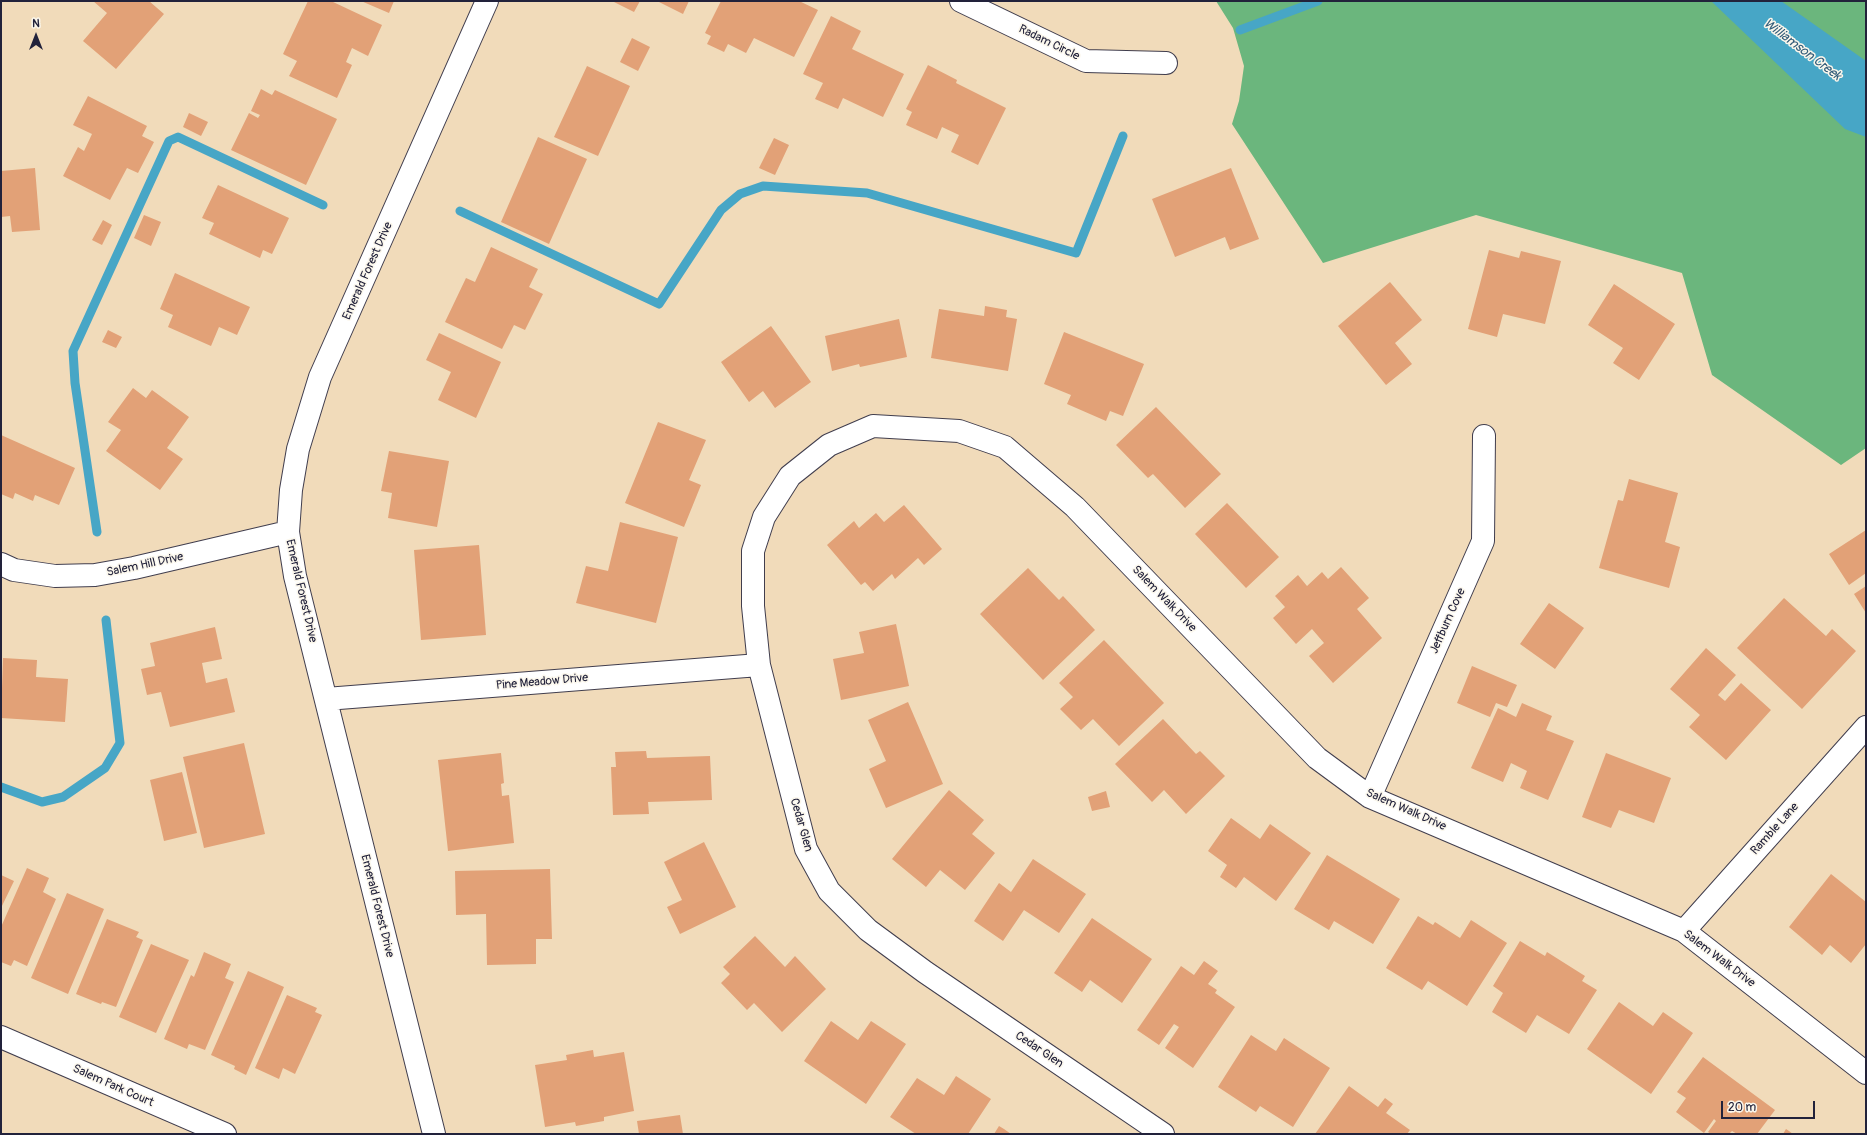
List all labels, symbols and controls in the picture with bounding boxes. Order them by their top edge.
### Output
north arrow [16,16,56,56]
water label: Williamson Creek [1760,16,1844,84]
text: N [32,17,40,30]
street label: Radam Circle [1016,22,1082,64]
street label: Emerald Forest Drive [340,220,396,322]
street label: Emerald Forest Drive [282,538,320,644]
street label: Salem Hill Drive [105,550,185,580]
street label: Salem Walk Drive [1129,563,1199,635]
street label: Jeffburn Cove [1427,586,1469,656]
street label: Pine Meadow Drive [495,671,589,693]
street label: Salem Walk Drive [1364,786,1448,834]
street label: Cedar Glen [787,797,815,853]
street label: Ramble Lane [1748,800,1802,858]
street label: Emerald Forest Drive [357,853,397,959]
street label: Salem Walk Drive [1680,927,1758,991]
street label: Cedar Glen [1012,1029,1066,1071]
street label: Salem Park Court [70,1062,156,1110]
scale bar [1723,1093,1817,1119]
text: 20 m [1728,1100,1756,1115]

